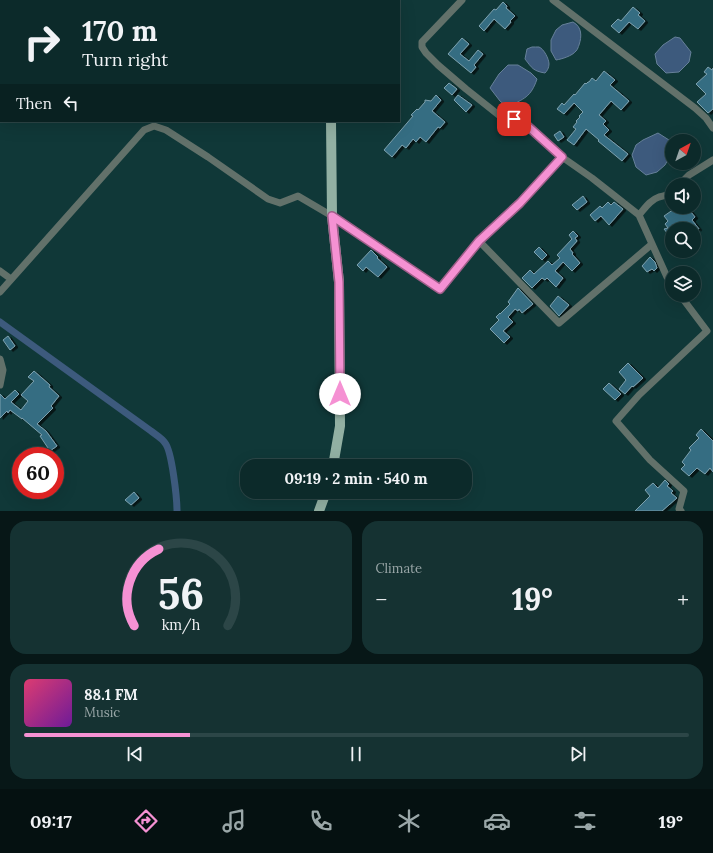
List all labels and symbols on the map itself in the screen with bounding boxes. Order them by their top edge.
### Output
pin [497,102,531,136]
north arrow [665,134,701,170]
position arrow [319,373,361,415]
speed limit sign: 60 [12,447,64,499]

